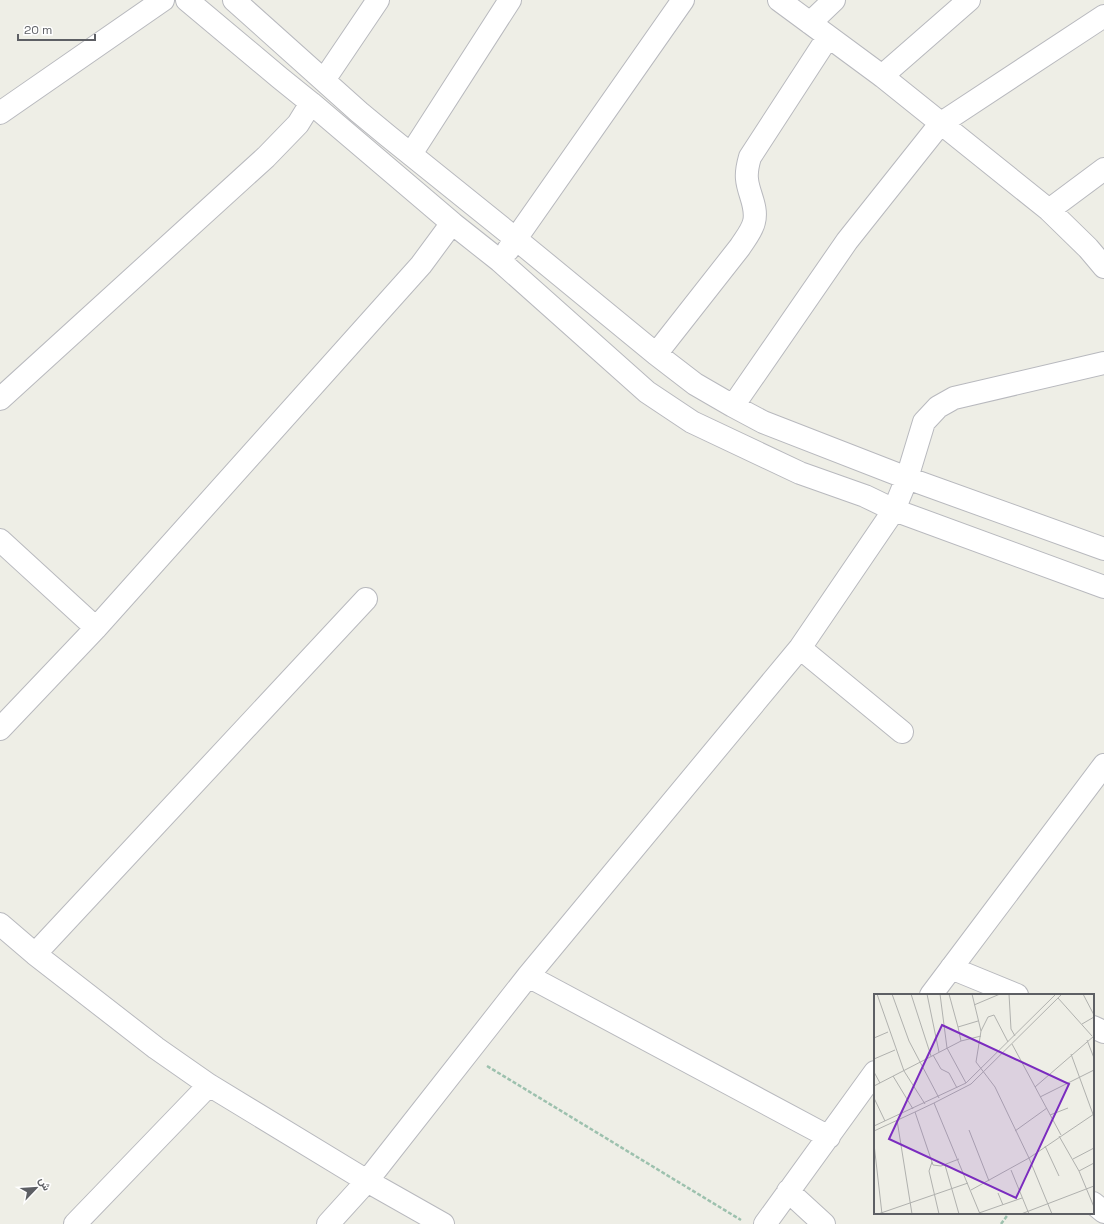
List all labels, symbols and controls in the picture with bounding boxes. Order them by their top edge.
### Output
scale bar [18,16,95,42]
text: 20 m [24,22,52,38]
inset map [874,994,1094,1214]
north arrow [16,1168,56,1208]
text: ش [36,1175,54,1193]

